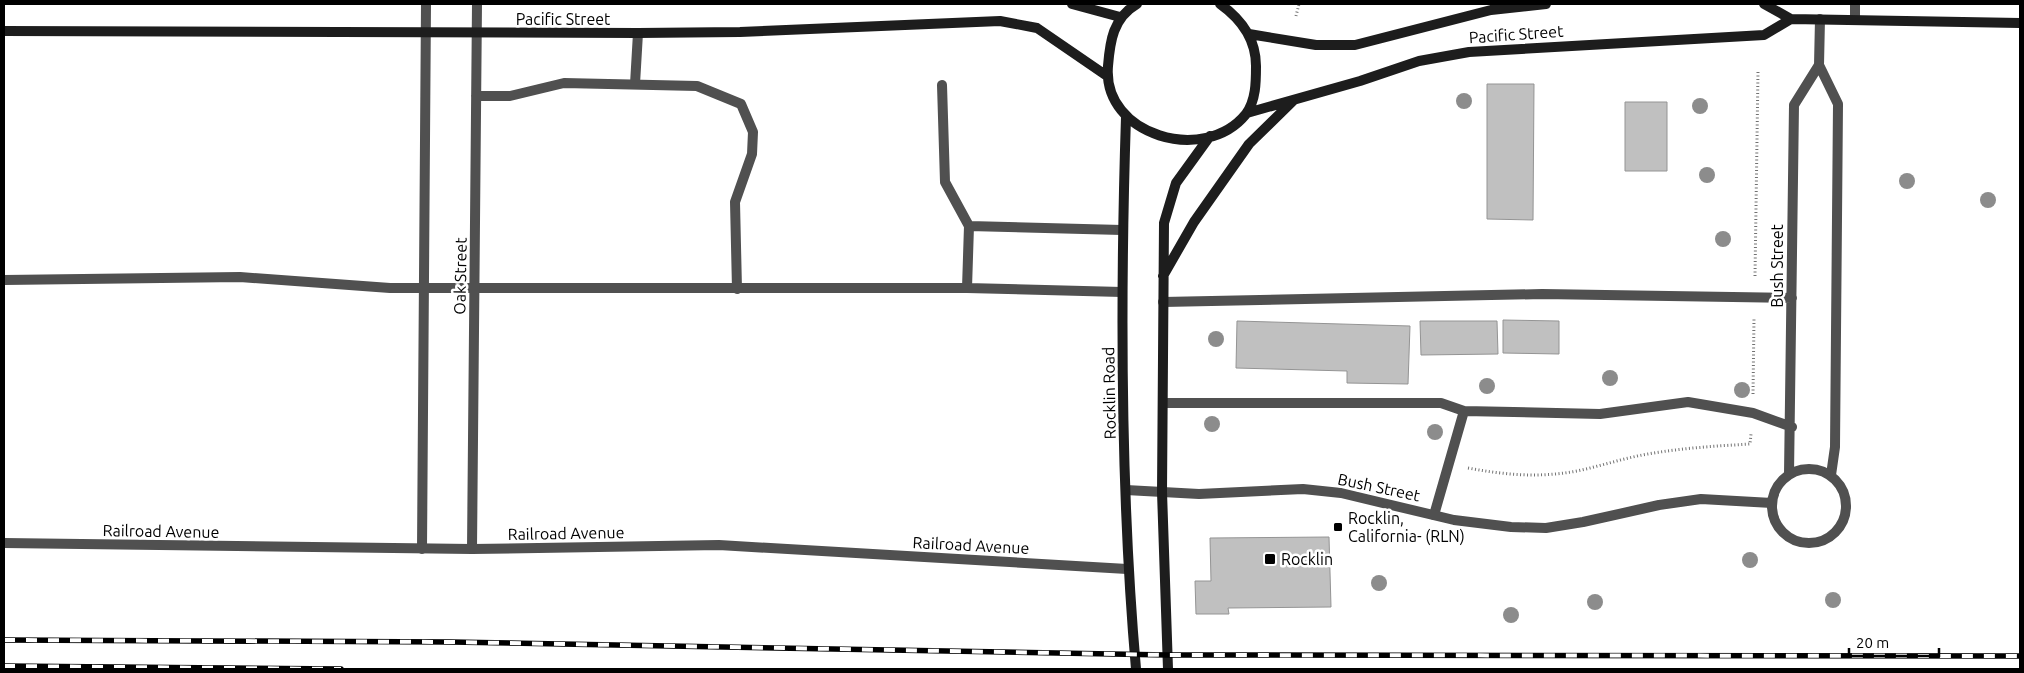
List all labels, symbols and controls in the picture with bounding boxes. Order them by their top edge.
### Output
street label: Pacific Street [516,10,611,28]
street label: Pacific Street [1468,22,1565,46]
street label: Bush Street [1768,223,1786,308]
street label: Oak Street [450,237,470,315]
street label: Rocklin Road [1099,347,1119,439]
street label: Bush Street [1336,469,1423,505]
place label: Rocklin, California- (RLN) [1348,509,1465,546]
street label: Railroad Avenue [102,521,220,541]
marker: Rocklin, California- (RLN) [1332,521,1344,533]
street label: Railroad Avenue [507,523,625,543]
street label: Railroad Avenue [912,533,1030,557]
place label: Rocklin [1281,550,1333,568]
marker: Rocklin [1263,552,1277,566]
scale bar [1849,626,1939,658]
text: 20 m [1856,634,1889,651]

